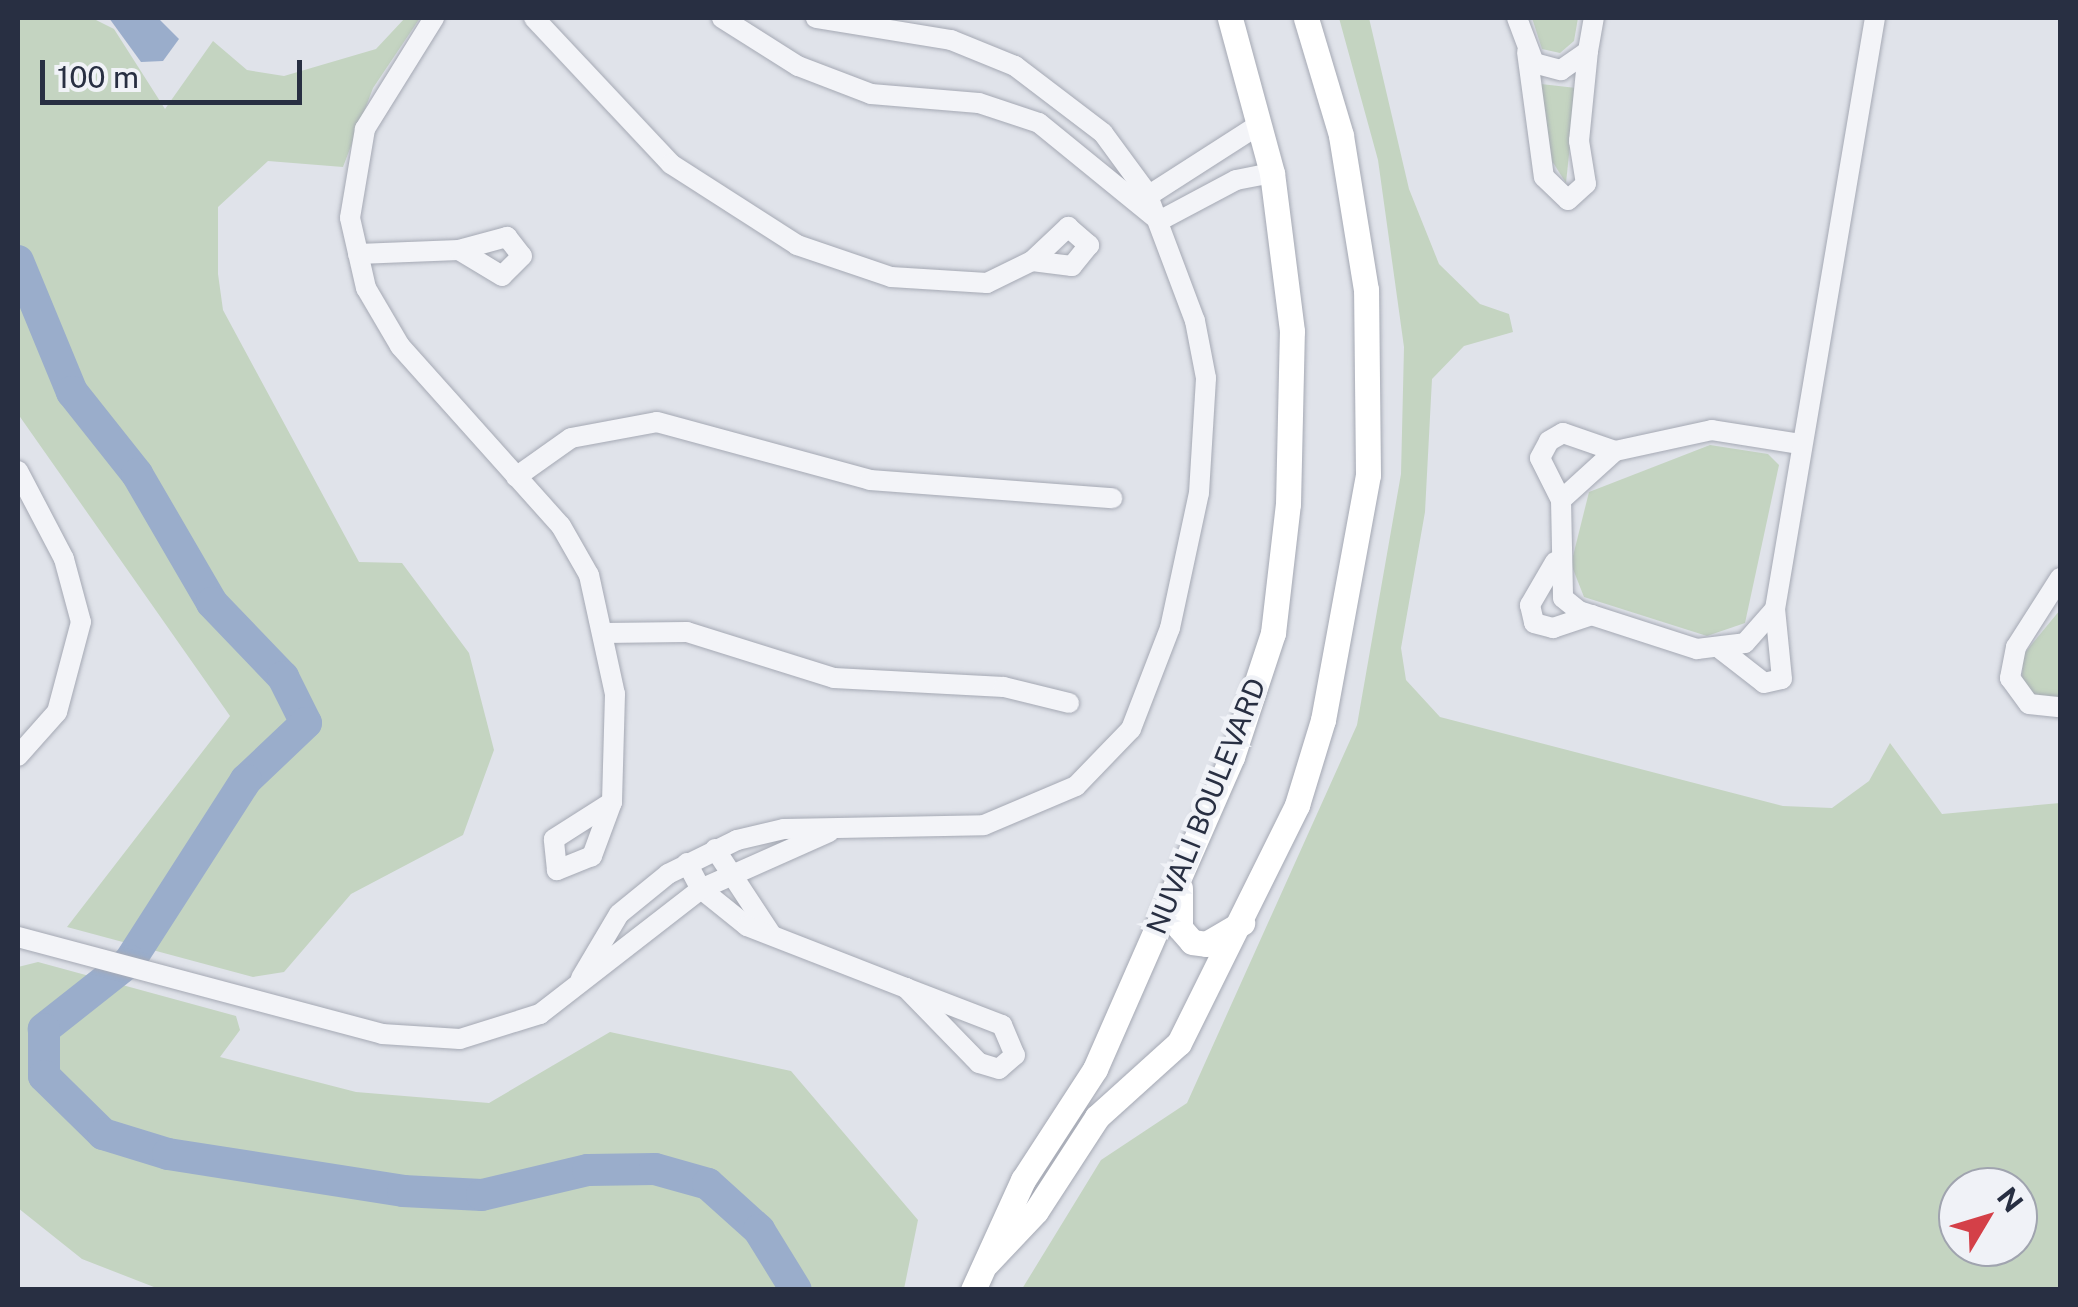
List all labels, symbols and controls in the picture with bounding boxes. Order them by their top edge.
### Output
scale bar [45,40,308,102]
text: 100 m [57,59,139,95]
street label: NUVALI BOULEVARD [1139,673,1273,939]
north arrow [1938,1167,2038,1267]
text: N [1991,1181,2030,1218]

